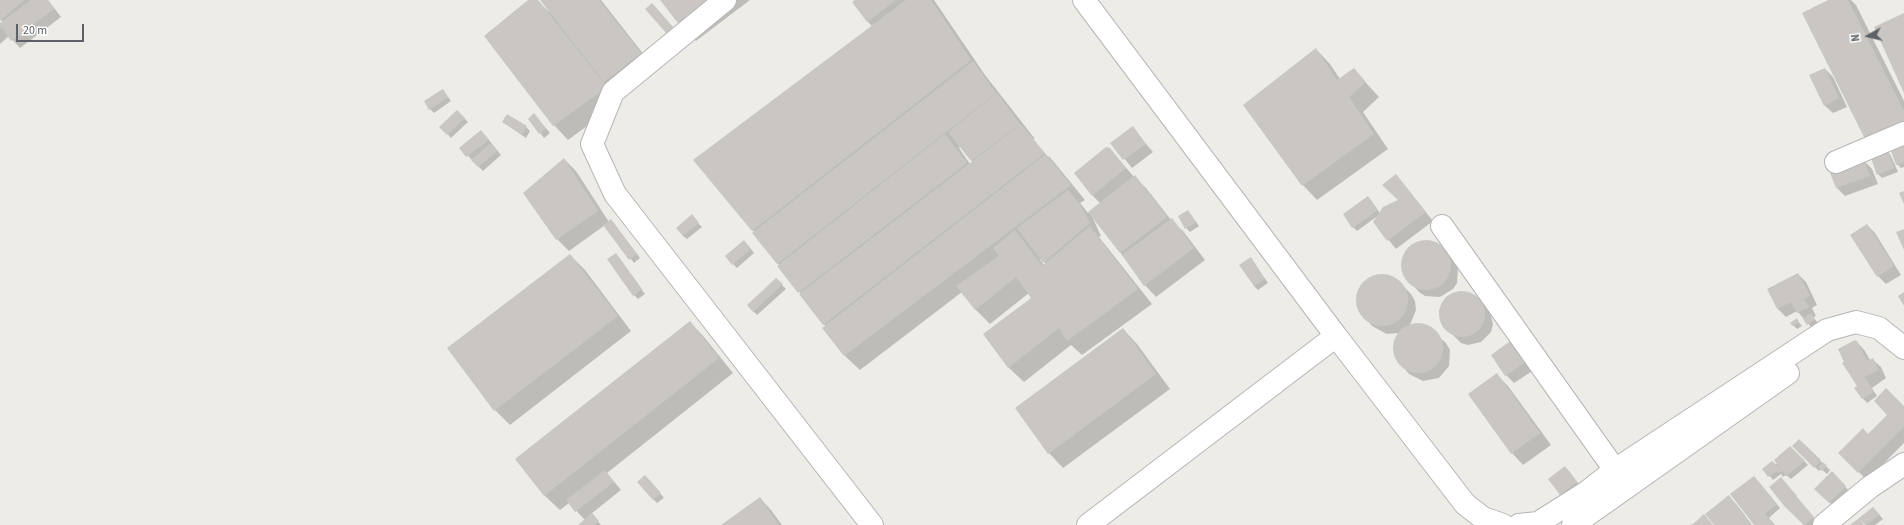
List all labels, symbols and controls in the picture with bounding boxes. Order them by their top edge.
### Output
scale bar [18,16,86,42]
north arrow [1848,16,1888,56]
text: 20 m [23,22,47,39]
text: N [1848,33,1864,42]

